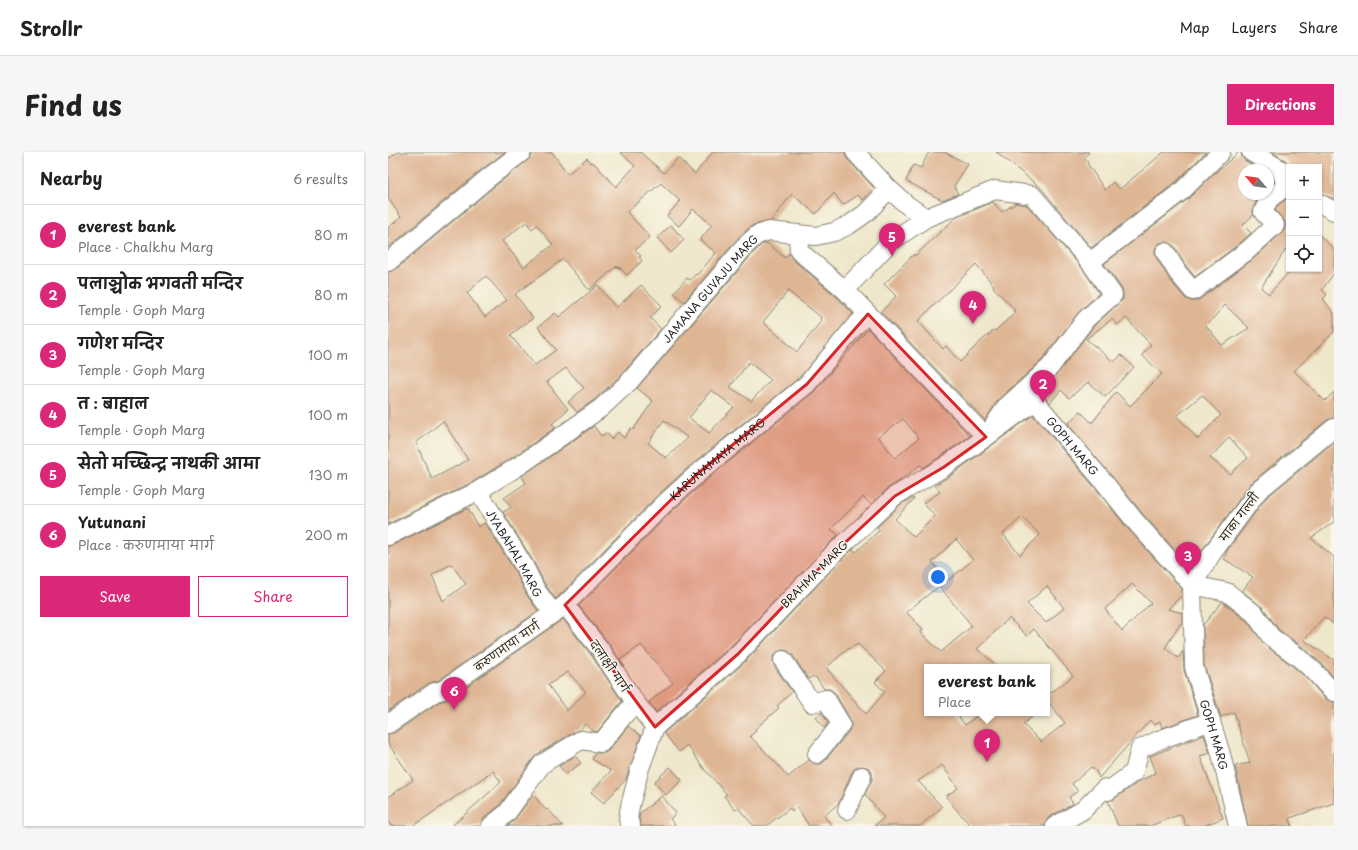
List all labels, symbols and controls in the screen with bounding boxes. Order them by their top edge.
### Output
text: Strollr [20,14,83,42]
text: Map [1180,17,1210,38]
text: Layers [1232,17,1277,38]
text: Share [1299,17,1338,38]
text: Find us [24,83,122,126]
button: Directions [1227,84,1334,125]
north arrow [1238,164,1274,200]
map controls [1286,164,1322,272]
button: + [1286,164,1322,200]
text: Nearby [40,165,102,191]
text: 6 results [293,169,348,188]
button: − [1286,200,1322,236]
text: everest bank [78,214,176,237]
pin: 5 [879,223,905,256]
text: 1 [50,225,56,244]
text: 80 m [314,225,348,244]
street label: JAMANA GUVAJU MARG [658,230,761,346]
button: locate [1286,236,1322,272]
text: Place · Chalkhu Marg [78,237,213,256]
text: पलाञ्चोक भगवती मन्दिर [78,271,243,294]
text: 2 [48,285,58,304]
text: 80 m [314,285,348,304]
pin: 4 [960,291,986,324]
text: Temple · Goph Marg [78,300,205,319]
text: गणेश मन्दिर [78,331,163,354]
text: 3 [49,345,57,364]
text: 100 m [308,345,348,364]
text: Temple · Goph Marg [78,360,205,379]
pin: 2 [1030,370,1056,403]
text: त : बाहाल [78,391,148,414]
text: 4 [49,405,57,424]
text: 100 m [308,405,348,424]
street label: GOPH MARG [1043,412,1103,479]
street label: KARUNAMAYA MARG [665,413,769,504]
text: Temple · Goph Marg [78,420,205,439]
text: सेतो मच्छिन्द्र नाथकी आमा [78,451,260,474]
text: 5 [49,465,57,484]
text: 130 m [309,465,348,484]
text: Temple · Goph Marg [78,480,205,499]
street label: माका गल्ली [1214,488,1264,546]
street label: JYABAHAL MARG [483,506,547,600]
text: Yutunani [78,510,146,533]
text: 6 [48,525,58,544]
text: 200 m [305,525,348,544]
text: Place · करुणमाया मार्ग [78,535,214,554]
street label: BRAHMA MARG [776,536,852,612]
pin: 3 [1175,542,1201,575]
your location [928,567,948,587]
button: Save [40,576,190,617]
button: Share [198,576,348,617]
street label: करुणमाया मार्ग [470,616,544,676]
street label: दलाक्षी मार्ग [586,636,634,696]
popup [924,664,1050,716]
text: everest bank [938,669,1036,692]
pin: 6 [441,677,467,710]
text: Place [938,692,971,711]
street label: GOPH MARG [1196,697,1233,771]
pin: 1 [974,729,1000,762]

